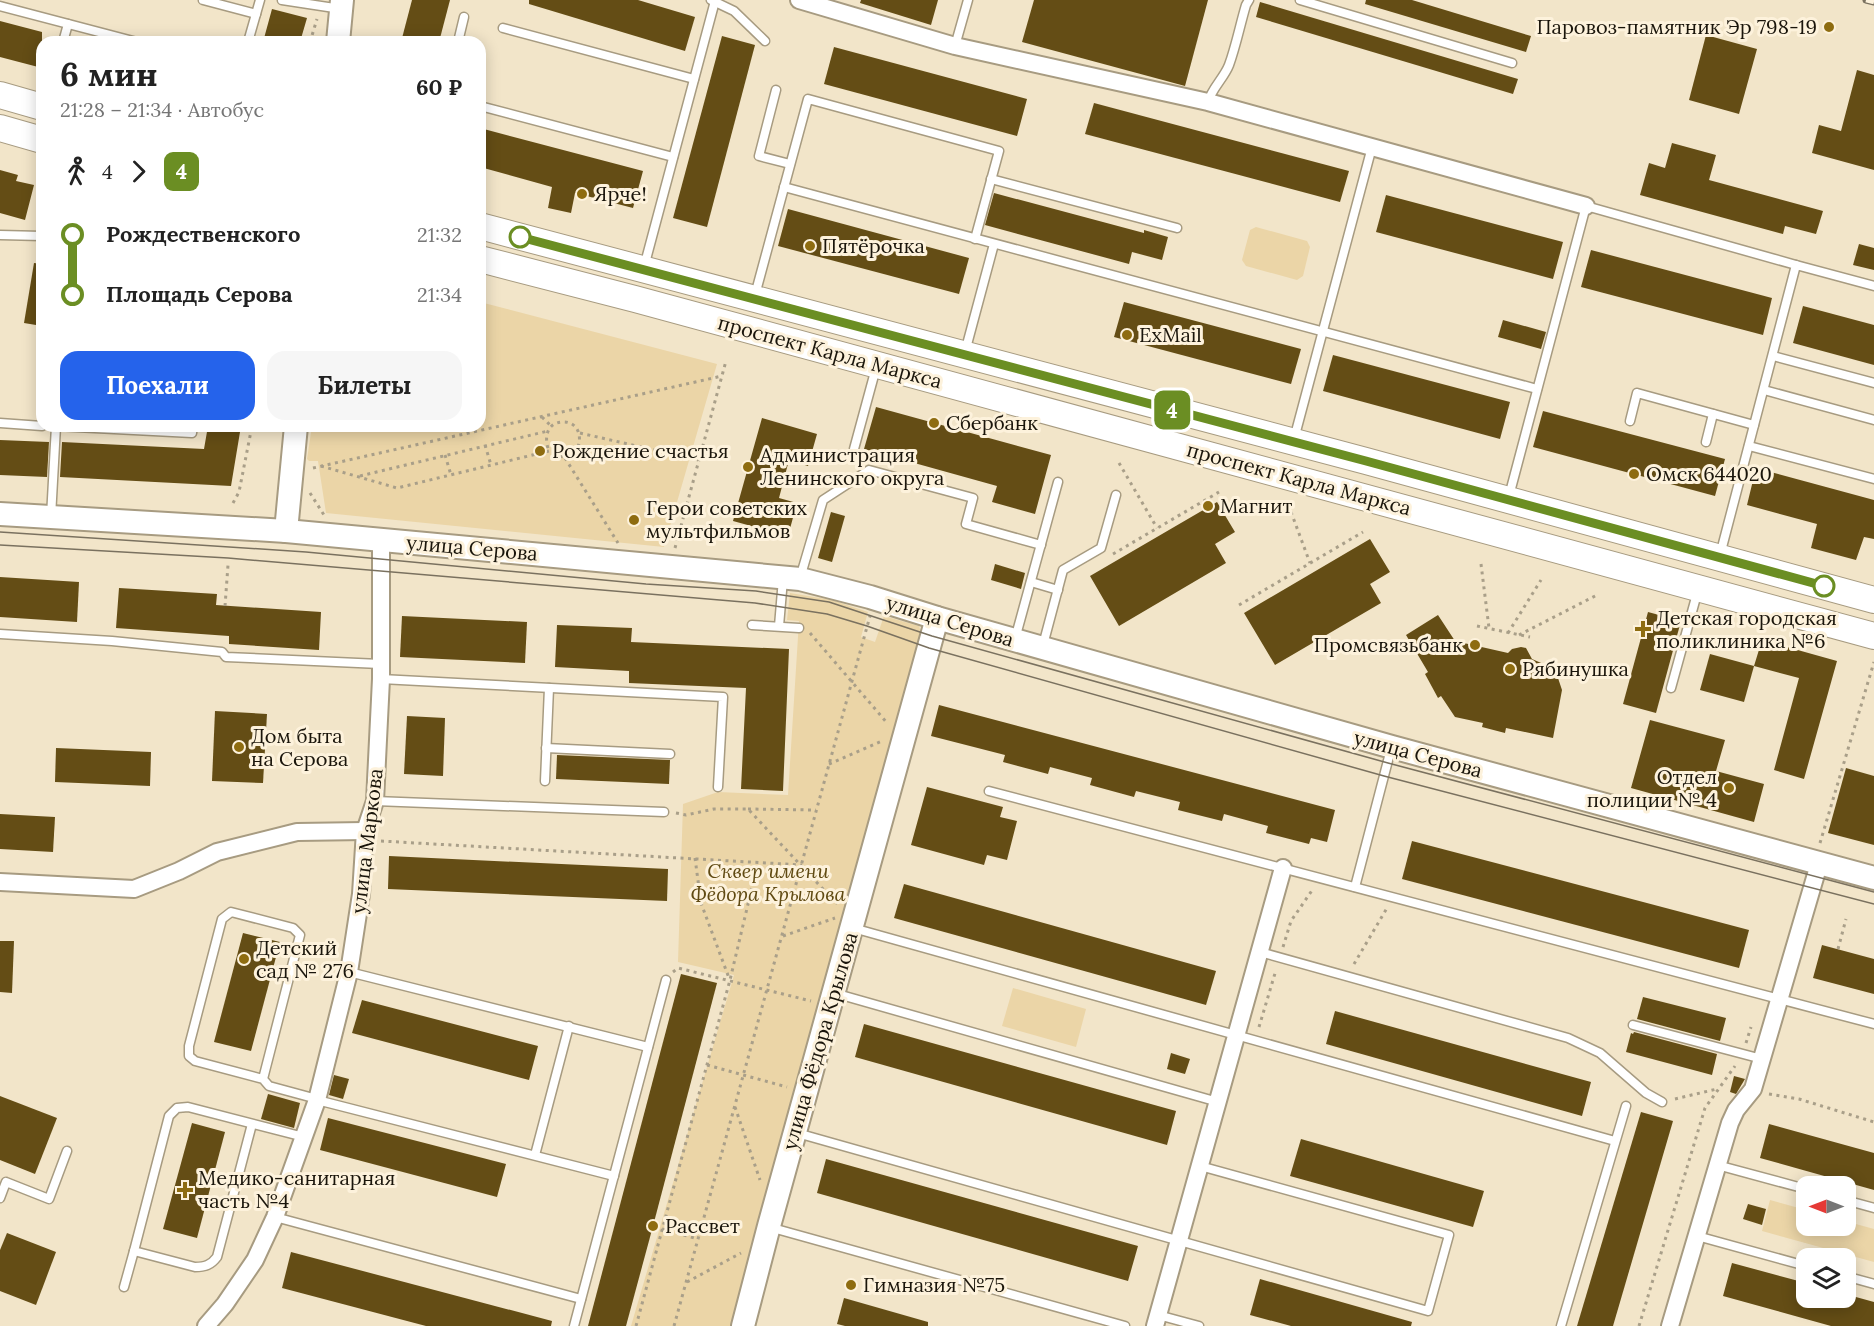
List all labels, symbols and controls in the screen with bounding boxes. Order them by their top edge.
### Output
place label: Паровоз-памятник Эр 798-19 [1537,14,1817,39]
marker: Паровоз-памятник Эр 798-19 [1822,20,1836,34]
text: 6 мин [60,53,158,95]
text: 60 ₽ [416,73,462,101]
text: 21:28 – 21:34 · Автобус [60,97,264,122]
icon: walk [60,155,93,188]
icon: forward [122,155,155,188]
text: 4 [176,158,187,185]
text: 4 [102,159,113,184]
place label: Ярче! [594,181,647,206]
marker: Ярче! [575,187,589,201]
text: Рождественского [106,220,300,248]
text: 21:32 [417,222,462,247]
unlabelled marker [509,226,531,248]
place label: Пятёрочка [822,233,925,258]
marker: Пятёрочка [803,239,817,253]
text: Площадь Серова [106,280,292,308]
text: 21:34 [417,282,462,307]
street label: проспект Карла Маркса [715,310,945,393]
place label: ExMail [1139,322,1202,347]
marker: ExMail [1120,328,1134,342]
button: Поехали [60,351,255,420]
button: Билеты [267,351,462,420]
line badge: 4 [1152,390,1192,430]
text: 4 [1166,397,1178,424]
place label: Сбербанк [946,410,1038,435]
marker: Сбербанк [927,416,941,430]
street label: проспект Карла Маркса [1184,437,1414,520]
place label: Рождение счастья [552,438,729,463]
place label: Администрация Ленинского округа [759,442,944,490]
marker: Рождение счастья [533,444,547,458]
marker: Администрация Ленинского округа [741,460,755,474]
place label: Омск 644020 [1646,461,1772,486]
marker: Омск 644020 [1627,467,1641,481]
place label: Магнит [1220,493,1292,518]
place label: Герои советских мультфильмов [646,495,808,543]
marker: Магнит [1201,499,1215,513]
marker: Герои советских мультфильмов [627,513,641,527]
street label: улица Серова [405,529,539,566]
unlabelled marker [1813,575,1835,597]
street label: улица Серова [883,589,1017,652]
place label: Детская городская поликлиника №6 [1656,605,1837,653]
marker: Детская городская поликлиника №6 [1634,620,1652,638]
place label: Промсвязьбанк [1314,632,1463,657]
marker: Промсвязьбанк [1468,638,1482,652]
place label: Рябинушка [1522,656,1629,681]
marker: Рябинушка [1503,662,1517,676]
place label: Дом быта на Серова [251,723,348,771]
street label: улица Серова [1351,724,1485,783]
marker: Дом быта на Серова [232,740,246,754]
place label: Отдел полиции № 4 [1587,764,1717,812]
street label: улица Маркова [345,767,388,915]
marker: Отдел полиции № 4 [1722,781,1736,795]
park label: Сквер имени Фёдора Крылова [690,858,846,906]
street label: улица Фёдора Крылова [776,929,863,1153]
place label: Детский сад № 276 [256,935,354,983]
marker: Детский сад № 276 [237,952,251,966]
place label: Медико-санитарная часть №4 [198,1165,395,1213]
north arrow [1796,1176,1856,1236]
map controls [1796,1176,1856,1308]
marker: Медико-санитарная часть №4 [176,1181,194,1199]
place label: Рассвет [665,1213,740,1238]
marker: Рассвет [646,1219,660,1233]
button: layers [1796,1248,1856,1308]
place label: Гимназия №75 [863,1272,1005,1297]
marker: Гимназия №75 [844,1278,858,1292]

